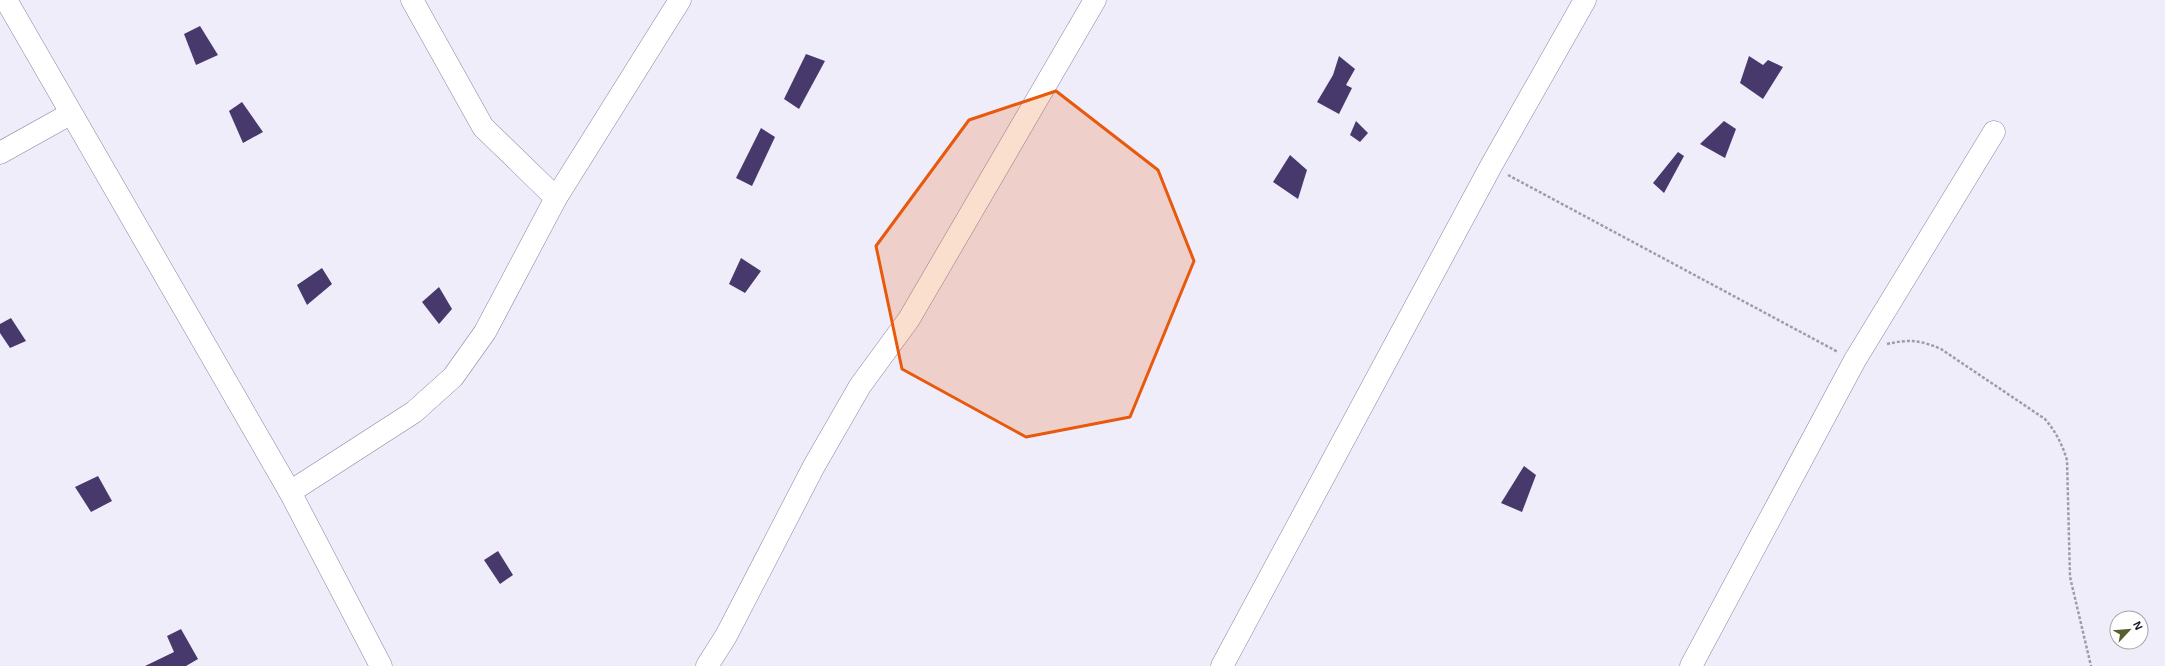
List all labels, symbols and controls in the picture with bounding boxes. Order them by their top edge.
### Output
north arrow [2109,610,2149,650]
text: N [2131,619,2145,632]

